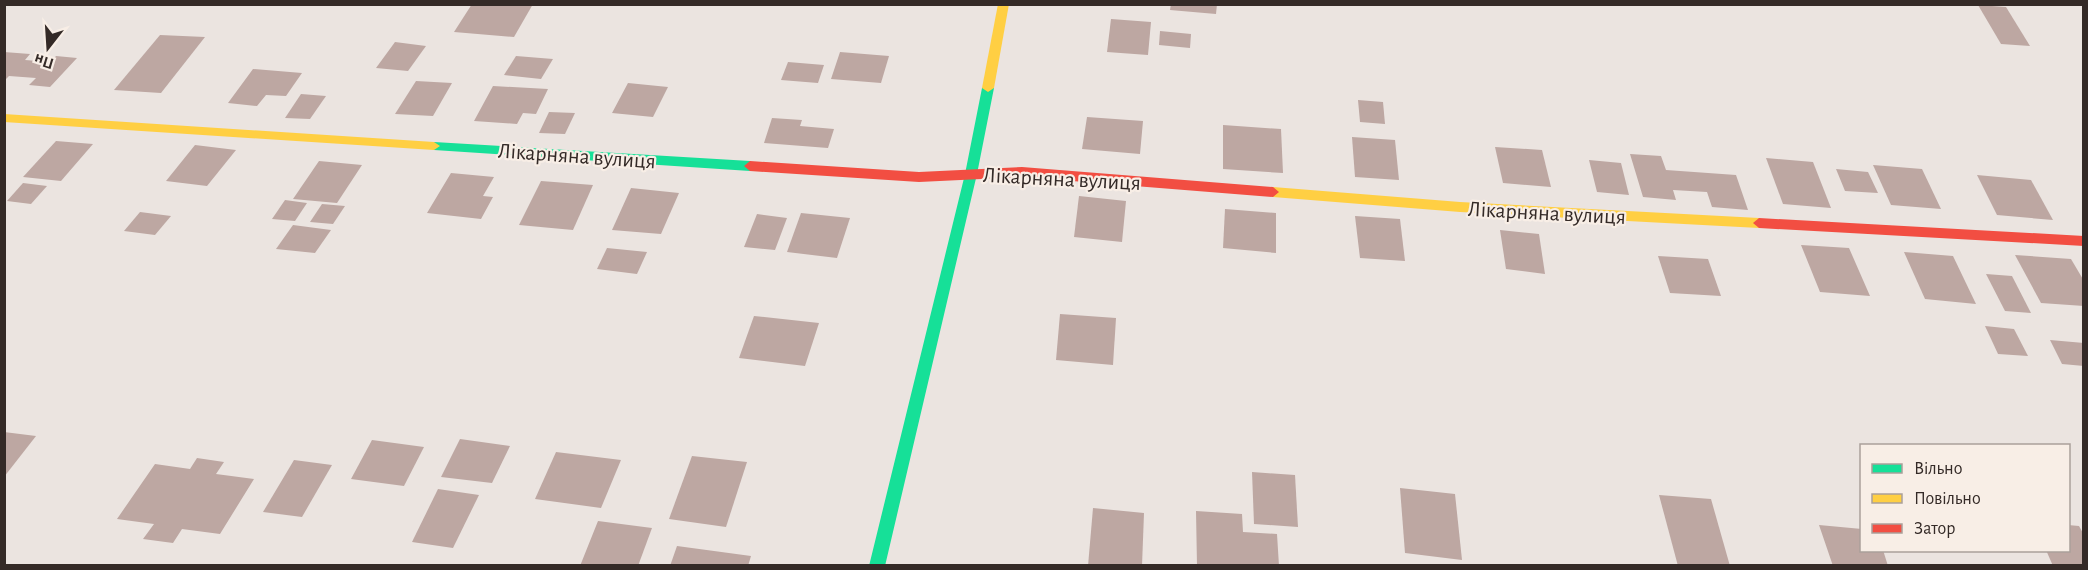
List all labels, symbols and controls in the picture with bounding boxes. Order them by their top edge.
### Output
north arrow [18,18,78,78]
text: Пн [32,51,56,72]
street label: Лікарняна вулиця [497,140,657,172]
street label: Лікарняна вулиця [982,164,1142,194]
street label: Лікарняна вулиця [1467,198,1627,228]
legend [1860,444,2070,552]
text: Вільно [1914,460,1962,478]
text: Повільно [1914,490,1981,508]
text: Затор [1914,520,1955,538]

